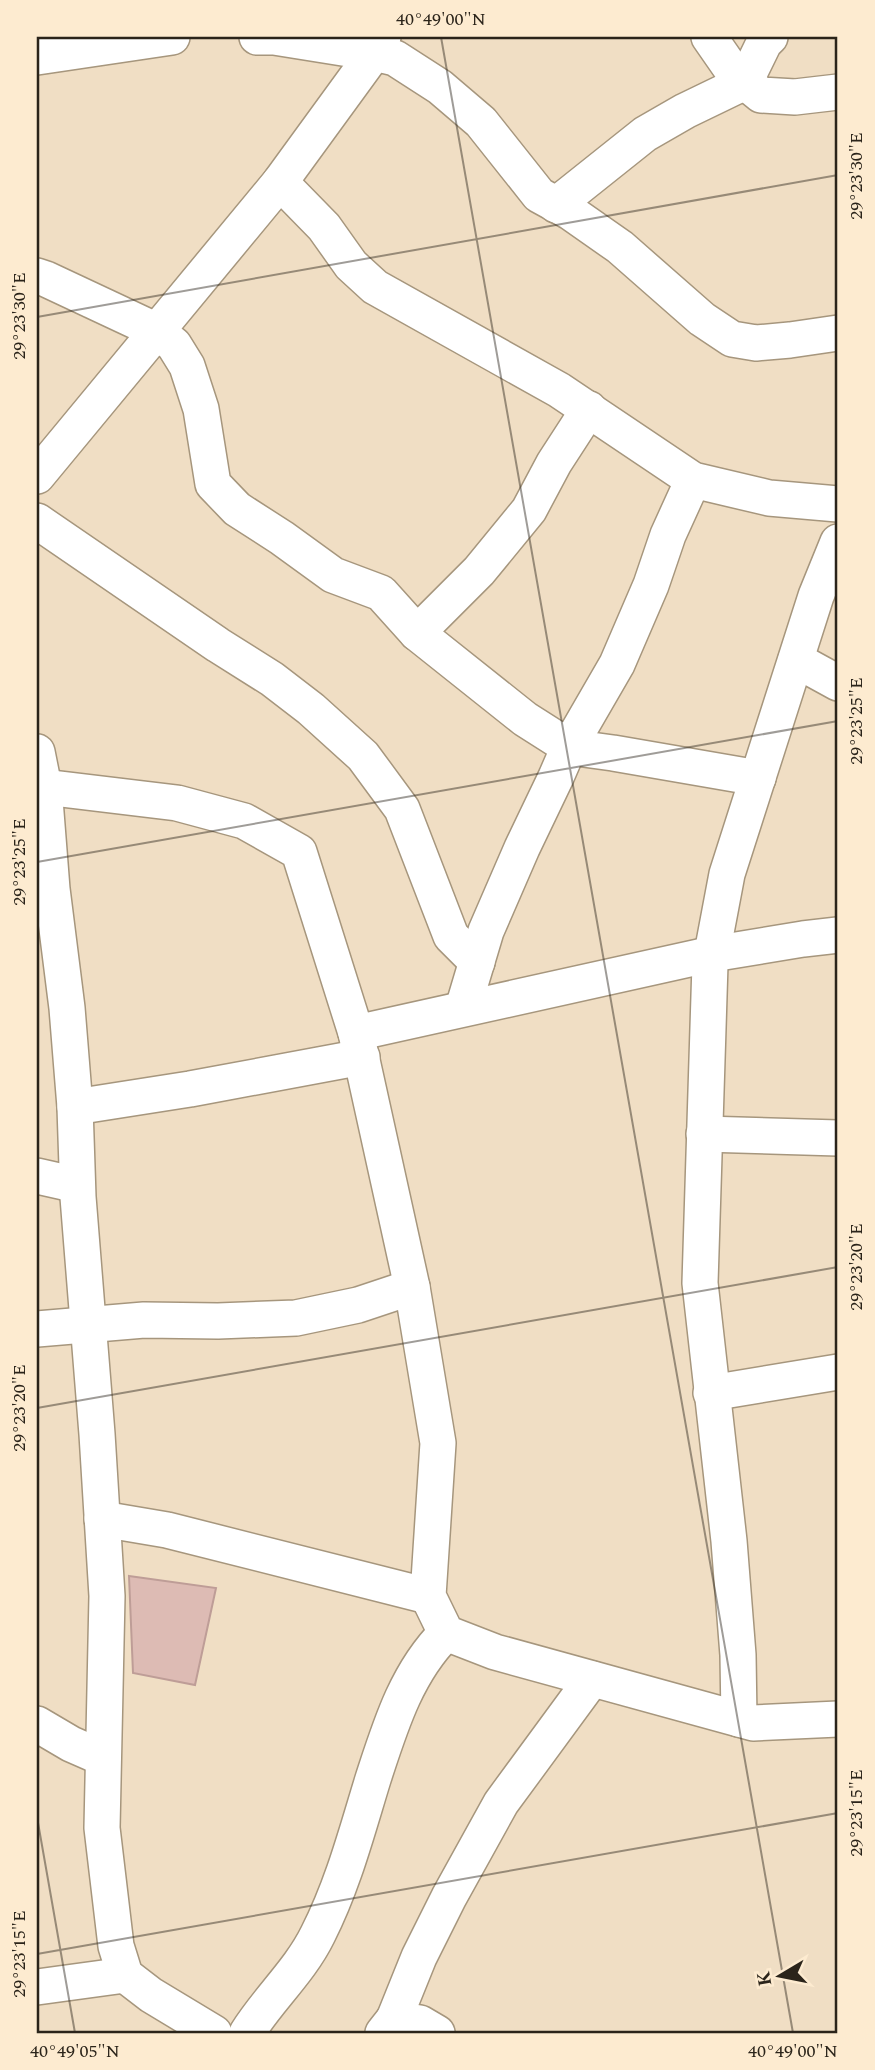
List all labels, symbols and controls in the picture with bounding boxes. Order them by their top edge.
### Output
text: 40°49'00"N [396,6,486,33]
text: 29°23'30"E [843,132,870,220]
text: 29°23'30"E [6,272,33,360]
text: 29°23'25"E [843,677,870,765]
text: 29°23'25"E [6,818,33,906]
text: 29°23'20"E [843,1223,870,1311]
text: 29°23'20"E [6,1364,33,1452]
text: 29°23'15"E [843,1769,870,1857]
text: 29°23'15"E [6,1910,33,1998]
north arrow [746,1940,816,2010]
text: K [749,1969,780,1988]
text: 40°49'05"N [30,2038,120,2065]
text: 40°49'00"N [748,2038,838,2065]

